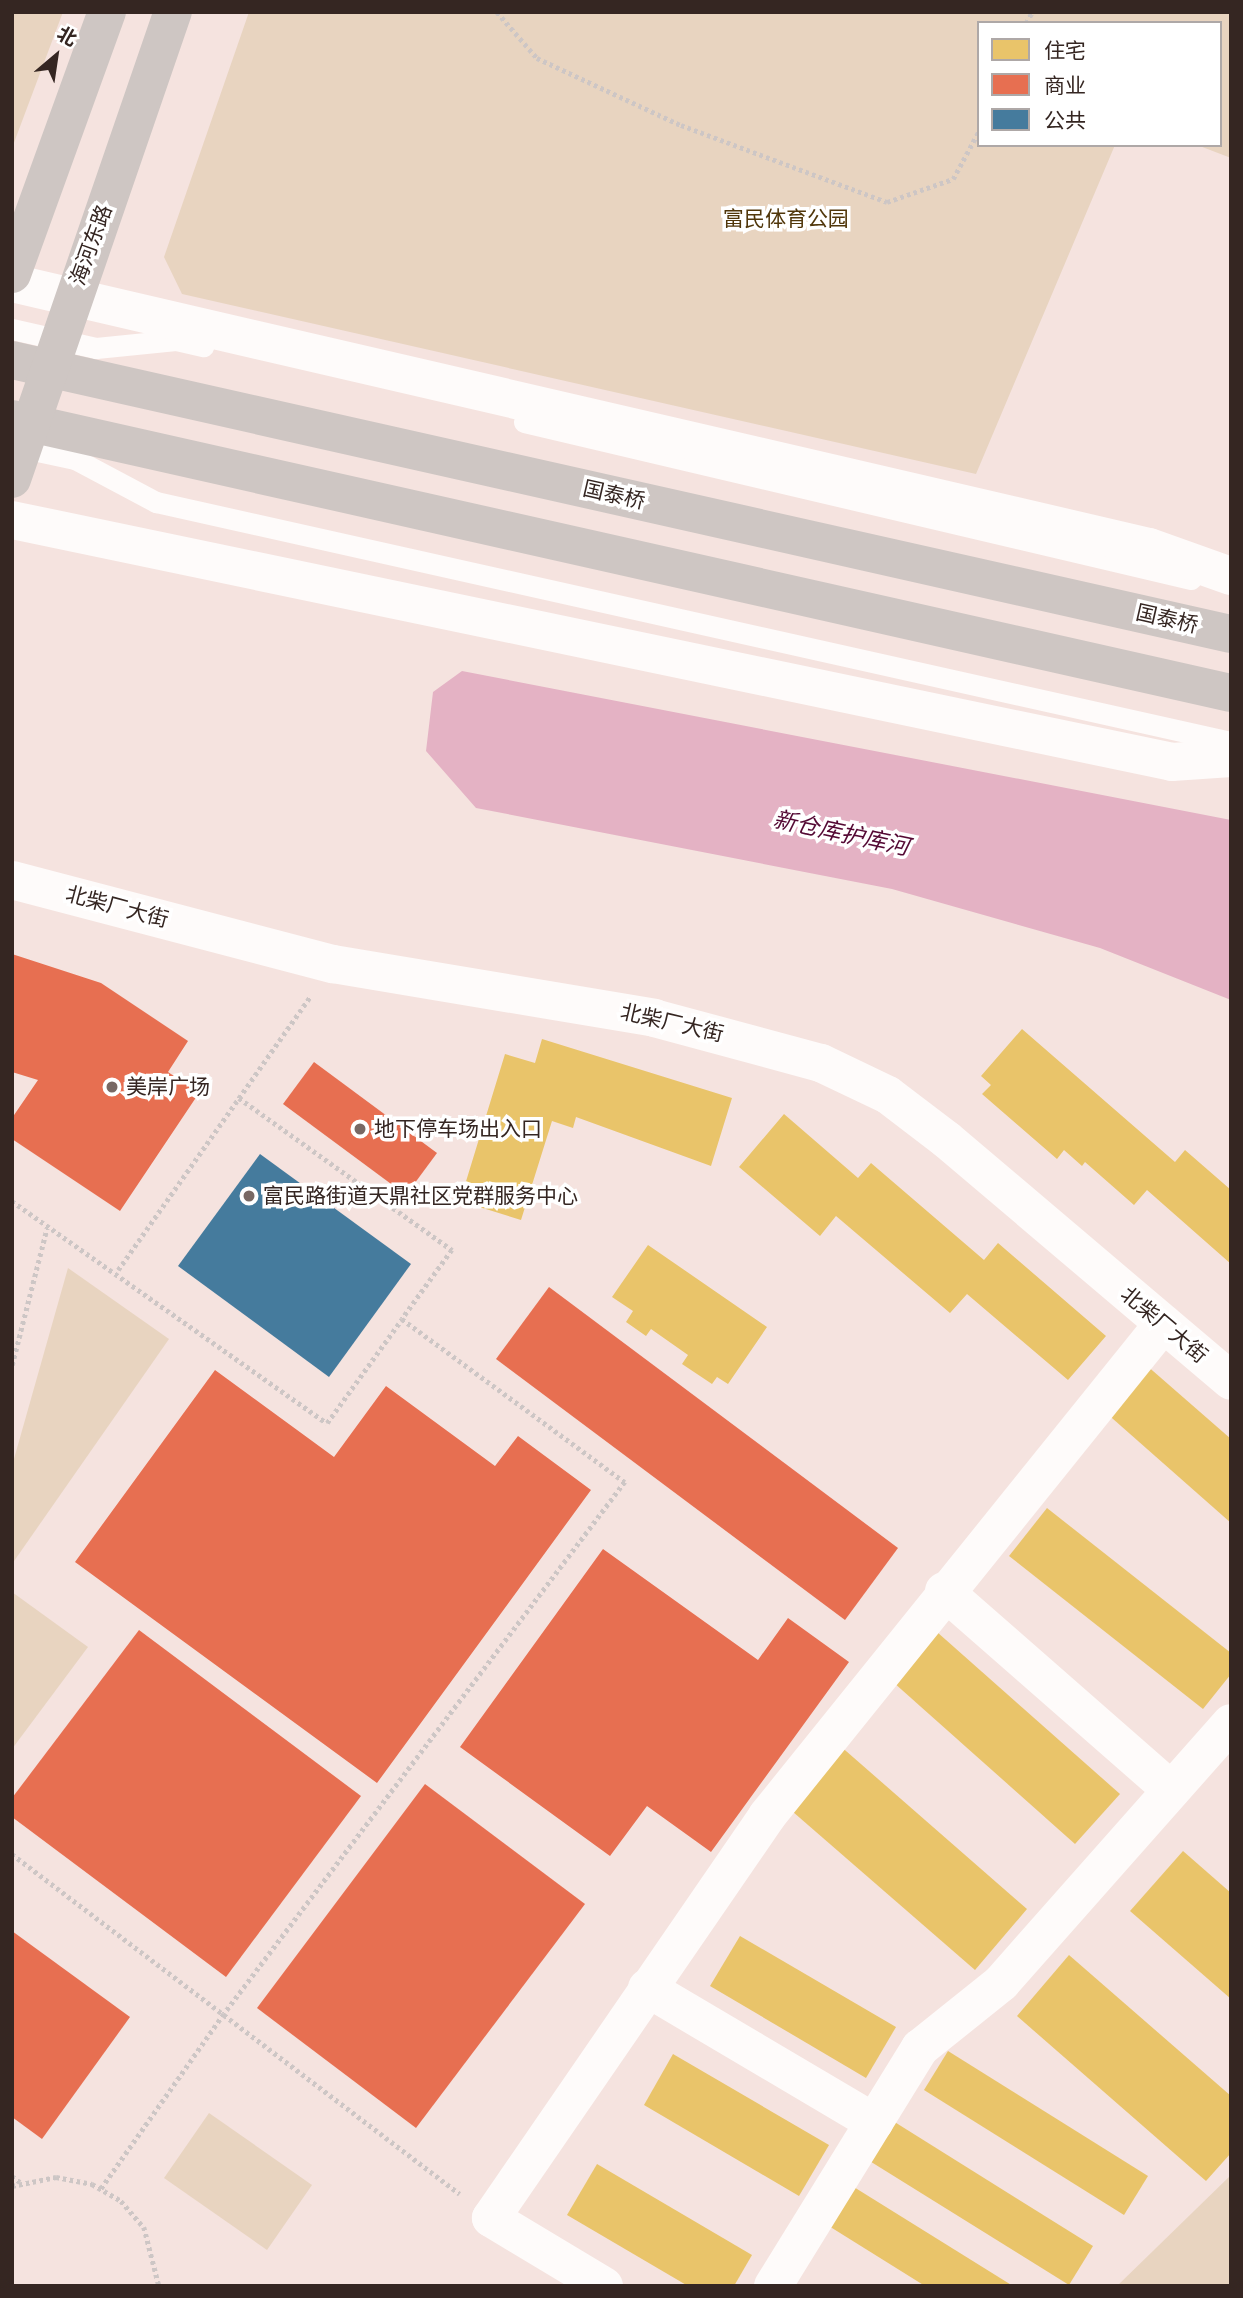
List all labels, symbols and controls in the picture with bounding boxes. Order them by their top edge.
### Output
north arrow [21,21,91,91]
text: 北 [52,21,81,54]
legend [977,21,1222,147]
text: 住宅 [1044,36,1086,66]
text: 商业 [1044,71,1086,101]
text: 公共 [1044,106,1086,136]
street label: 海河东路 [65,201,117,289]
park label: 富民体育公园 [723,206,849,232]
street label: 国泰桥 [580,476,648,514]
street label: 国泰桥 [1133,600,1201,638]
water label: 新仓库护库河 [771,806,911,862]
street label: 北柴厂大街 [63,881,171,933]
street label: 北柴厂大街 [618,999,726,1047]
place label: 美岸广场 [126,1074,210,1100]
marker: 美岸广场 [104,1079,120,1095]
place label: 地下停车场出入口 [374,1116,542,1142]
marker: 地下停车场出入口 [352,1121,368,1137]
place label: 富民路街道天鼎社区党群服务中心 [263,1183,578,1209]
marker: 富民路街道天鼎社区党群服务中心 [241,1188,257,1204]
street label: 北柴厂大街 [1116,1282,1212,1368]

